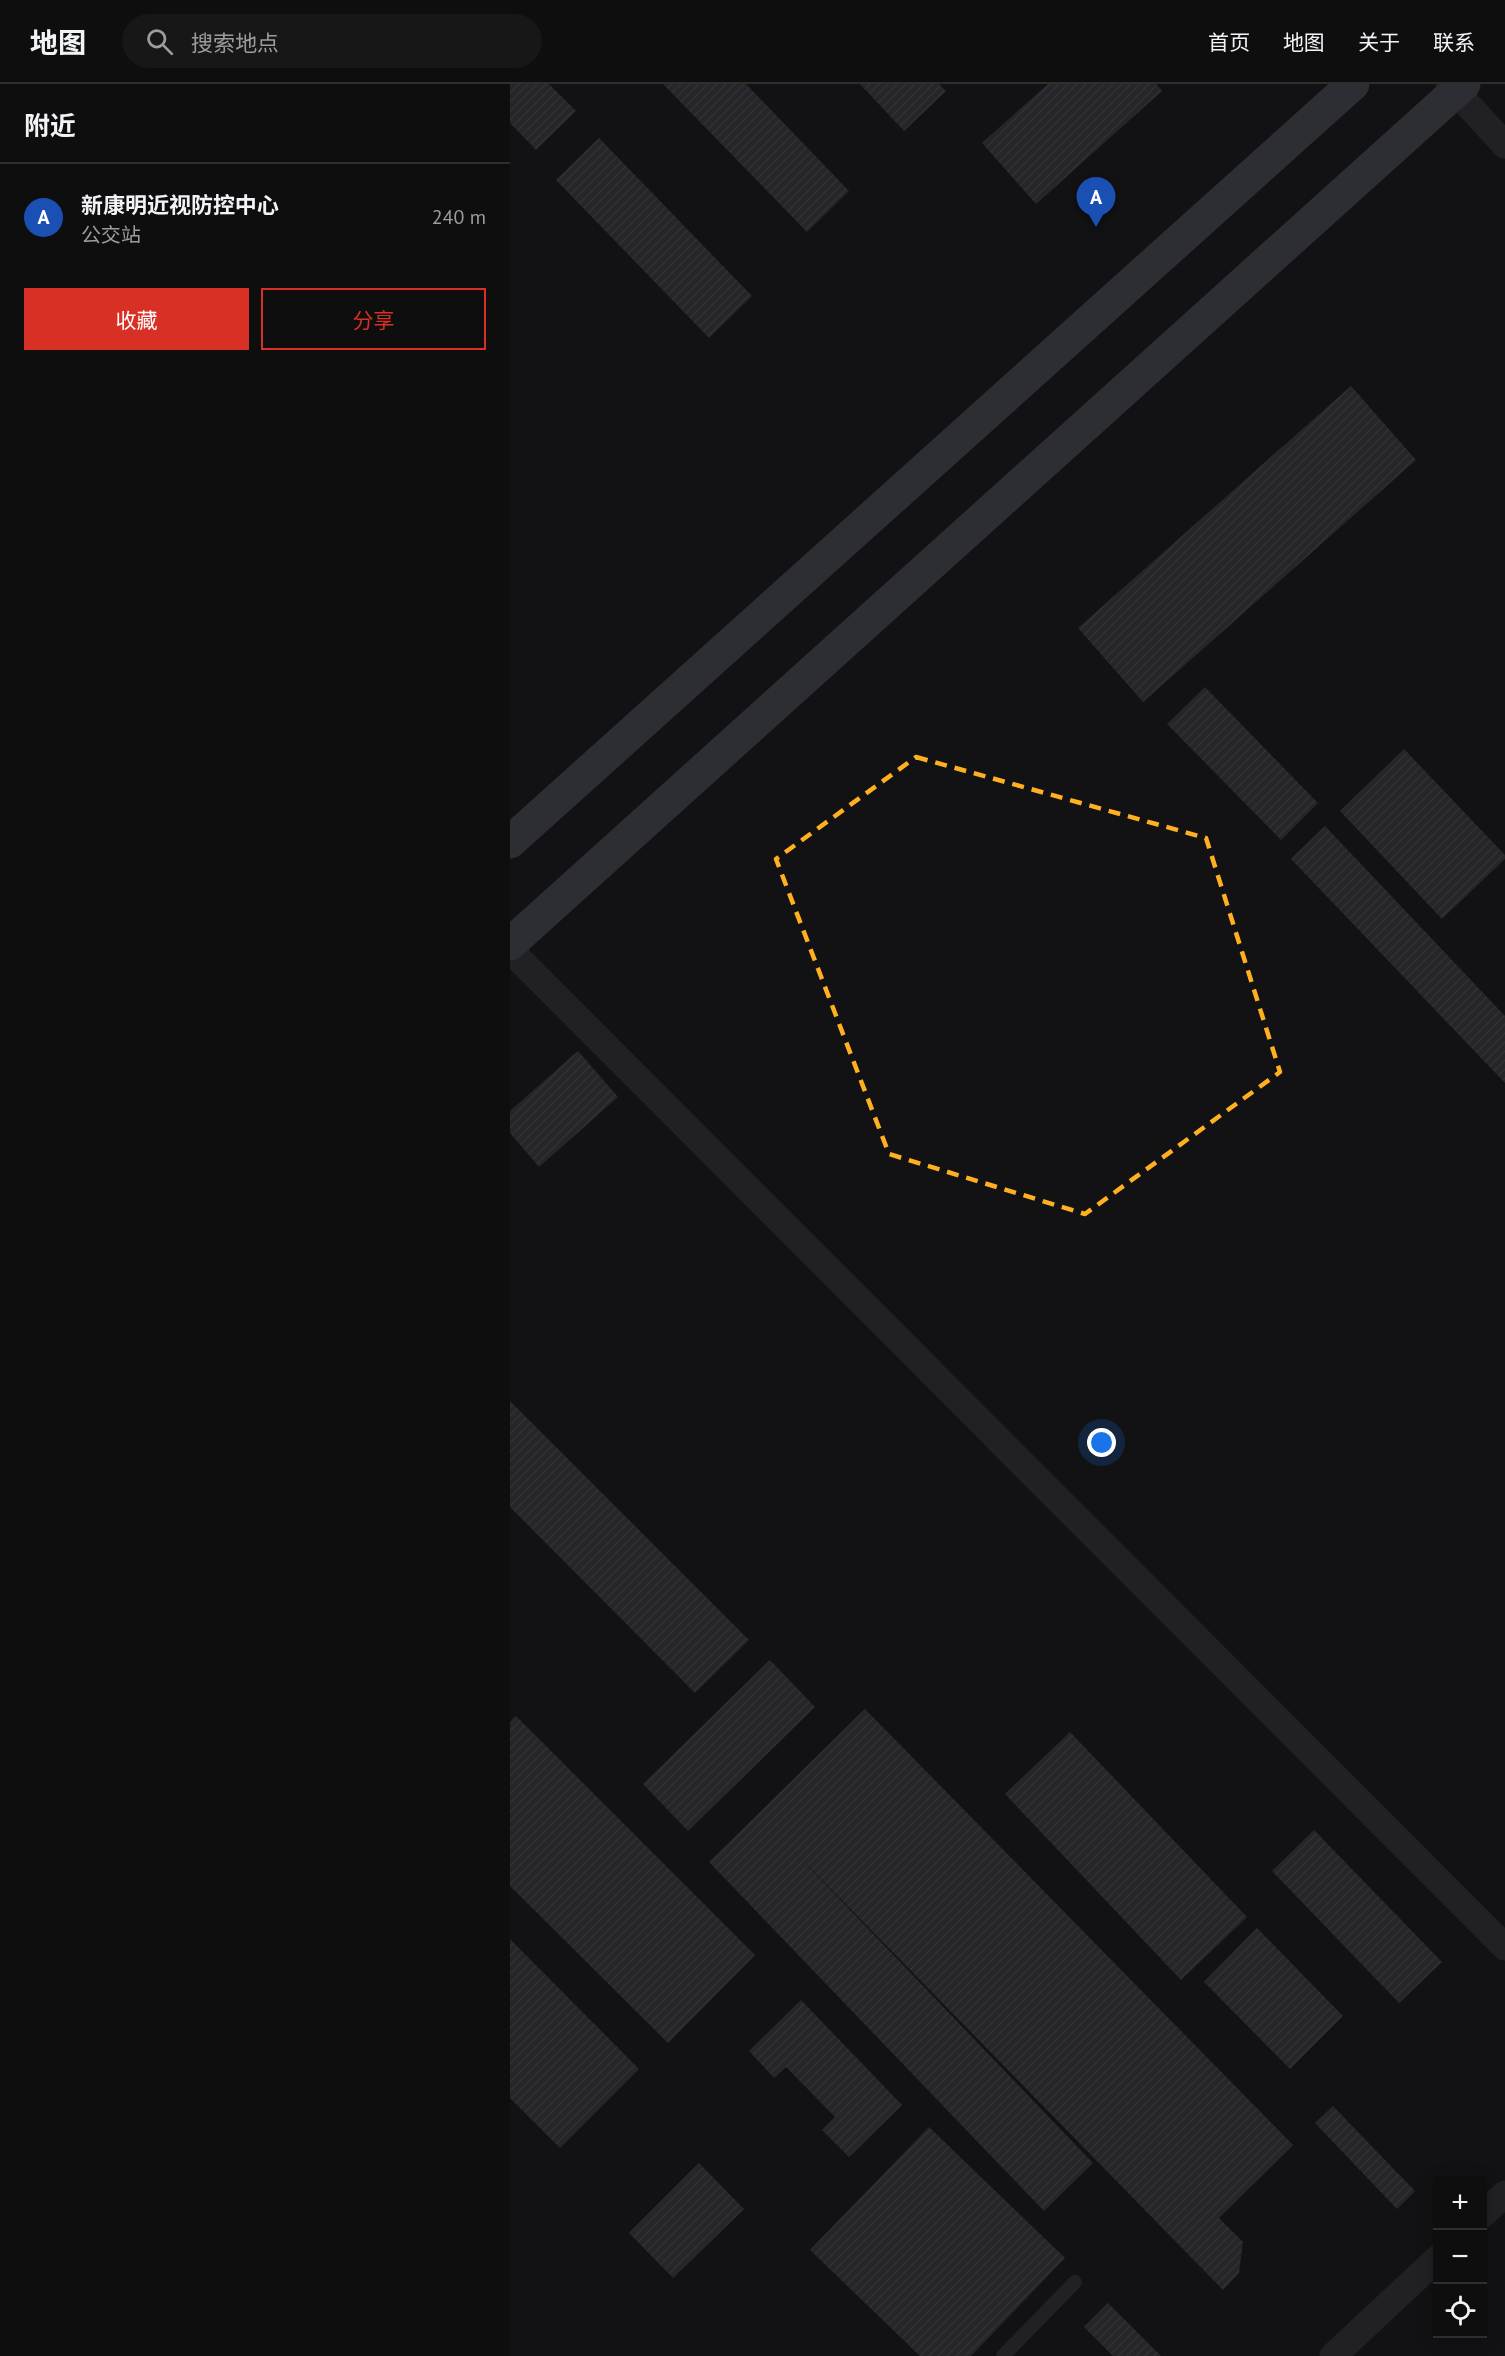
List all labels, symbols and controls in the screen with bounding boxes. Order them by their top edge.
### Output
search box [122,14,542,68]
text: 地图 [30,24,86,61]
icon: search [143,25,176,58]
text: 搜索地点 [191,29,279,57]
text: 首页 [1208,29,1250,56]
text: 地图 [1283,29,1325,56]
text: 关于 [1358,29,1400,56]
text: 联系 [1433,29,1475,56]
text: 附近 [24,109,76,142]
pin: A [1076,178,1116,227]
text: 新康明近视防控中心 [81,191,279,219]
text: A [37,204,50,230]
text: 240 m [432,204,486,230]
text: 公交站 [81,222,141,248]
button: 收藏 [24,288,249,350]
button: 分享 [261,288,486,350]
your location [1087,1428,1116,1457]
map controls [1433,2176,1487,2338]
button: + [1433,2176,1487,2230]
button: − [1433,2230,1487,2284]
button: locate [1433,2284,1487,2338]

